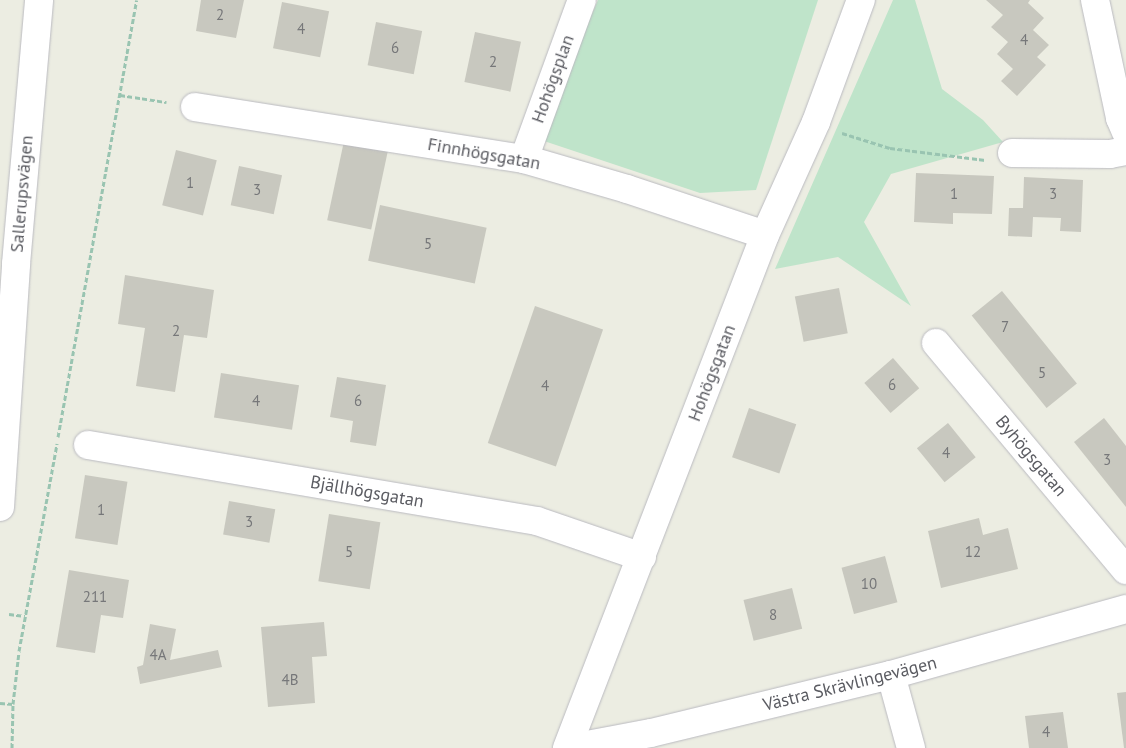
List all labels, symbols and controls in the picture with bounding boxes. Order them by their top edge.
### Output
house number: 2 [216,6,224,24]
house number: 4 [297,20,305,38]
house number: 4 [1020,31,1028,49]
street label: Hohögsplan [527,32,579,126]
house number: 6 [391,39,399,57]
house number: 2 [489,53,497,71]
street label: Finnhögsgatan [426,133,542,175]
street label: Sallerupsvägen [6,135,38,253]
house number: 1 [186,174,194,192]
house number: 3 [253,181,261,199]
house number: 1 [950,185,958,203]
house number: 3 [1049,185,1057,203]
house number: 5 [424,235,432,253]
house number: 7 [1001,318,1009,336]
house number: 2 [172,322,180,340]
street label: Hohögsgatan [684,322,740,424]
house number: 5 [1038,364,1046,382]
house number: 6 [888,376,896,394]
house number: 4 [541,377,549,395]
house number: 4 [252,392,260,410]
house number: 6 [354,392,362,410]
street label: Byhögsgatan [991,411,1071,501]
house number: 4 [942,444,950,462]
house number: 3 [1103,451,1111,469]
street label: Bjällhögsgatan [309,471,425,513]
house number: 1 [97,501,105,519]
house number: 3 [245,513,253,531]
house number: 5 [345,543,353,561]
house number: 12 [965,543,981,561]
house number: 10 [861,575,877,593]
house number: 211 [83,588,107,606]
house number: 8 [769,606,777,624]
house number: 4A [150,646,166,664]
street label: Västra Skrävlingevägen [761,652,939,716]
house number: 4B [282,671,298,689]
house number: 4 [1042,723,1050,741]

